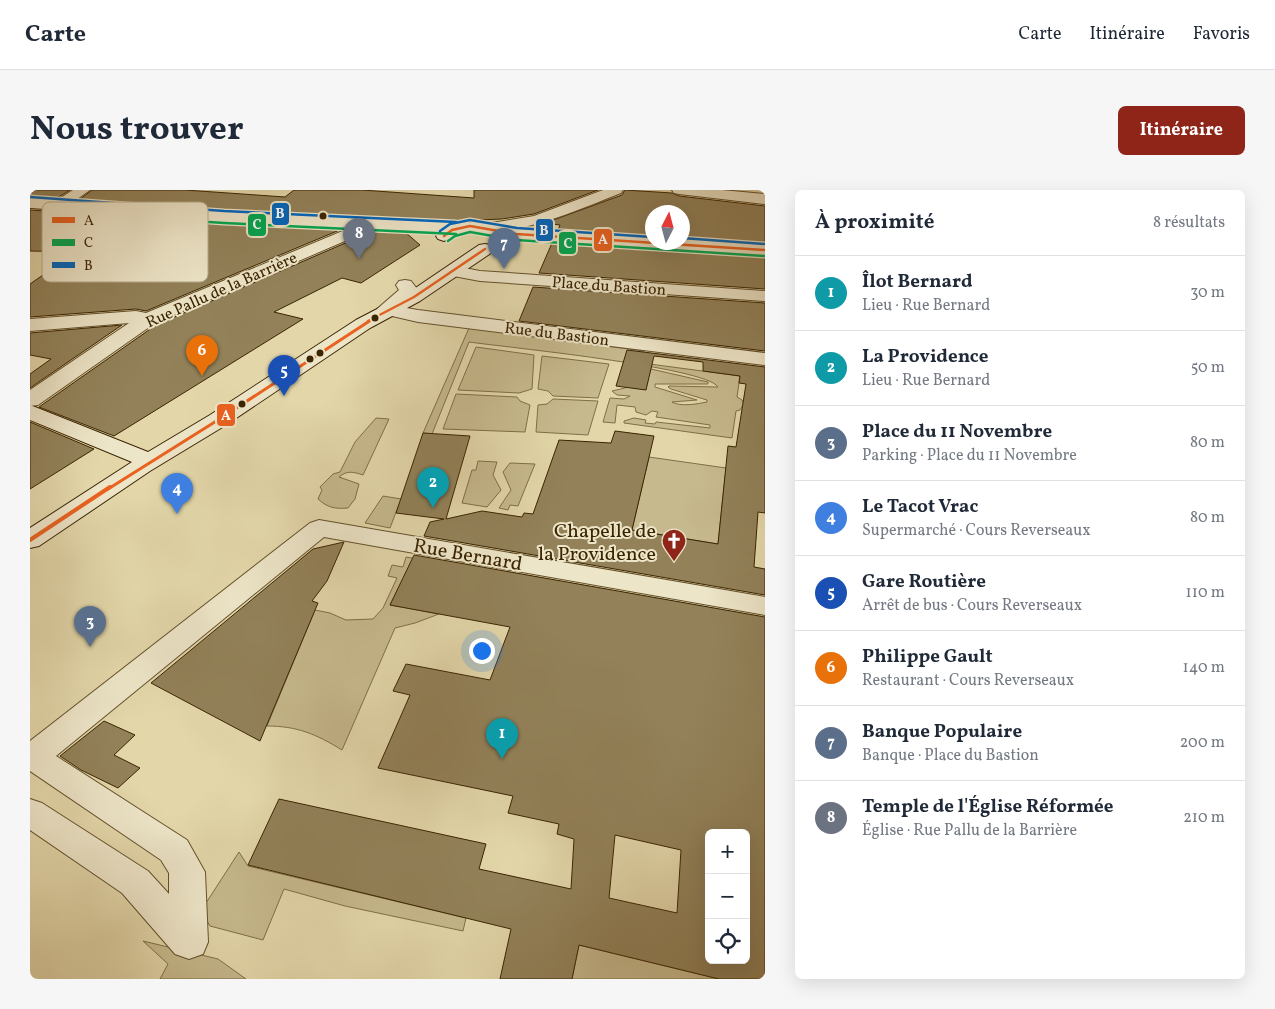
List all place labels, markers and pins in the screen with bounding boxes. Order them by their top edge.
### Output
unlabelled marker [318,211,328,221]
pin: 8 [343,218,375,259]
pin: 7 [488,228,520,269]
unlabelled marker [370,313,380,323]
pin: 6 [186,335,218,376]
unlabelled marker [315,348,325,358]
unlabelled marker [305,354,315,364]
pin: 5 [268,355,300,396]
unlabelled marker [237,399,247,409]
pin: 2 [417,467,449,508]
pin: 4 [161,473,193,514]
place label: Chapelle de la Providence [538,518,656,569]
church icon: Chapelle de la Providence [661,528,687,562]
pin: 3 [74,606,106,647]
pin: 1 [486,718,518,759]

